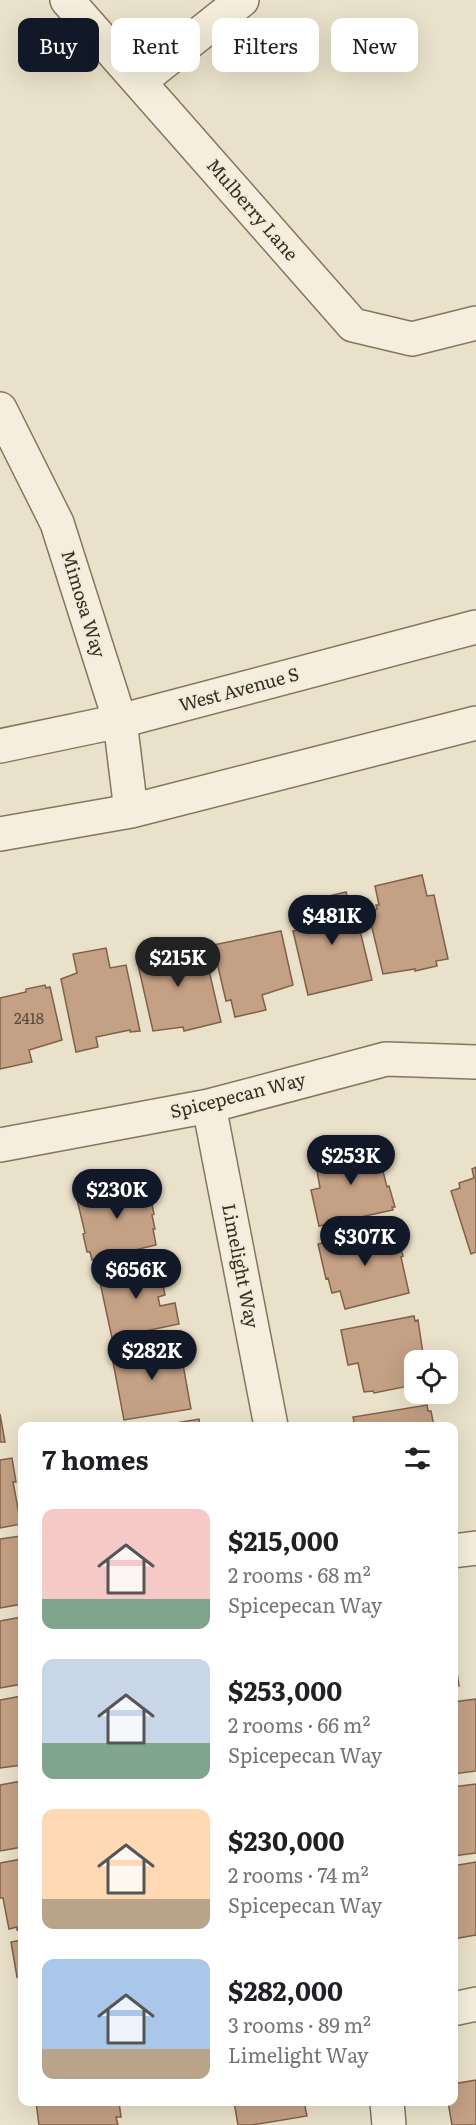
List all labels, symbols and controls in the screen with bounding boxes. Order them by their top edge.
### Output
chip: Buy [18,18,99,72]
chip: Rent [111,18,200,72]
chip: Filters [212,18,319,72]
chip: New [331,18,418,72]
street label: Mulberry Lane [201,152,305,266]
street label: Mimosa Way [55,546,114,661]
street label: West Avenue S [175,660,302,718]
pin: $481K [290,895,374,946]
text: $481K [302,899,362,929]
pin: $215K [136,937,220,988]
text: $215K [149,941,207,971]
house number: 2418 [14,1006,44,1029]
street label: Spicepecan Way [167,1064,309,1124]
pin: $253K [309,1135,393,1186]
text: $253K [321,1139,381,1169]
pin: $230K [75,1169,159,1220]
text: $230K [86,1173,148,1203]
street label: Limelight Way [216,1201,267,1331]
pin: $307K [323,1216,407,1267]
text: $307K [334,1220,396,1250]
pin: $656K [94,1249,178,1300]
text: $656K [105,1253,167,1283]
pin: $282K [110,1330,194,1381]
text: $282K [122,1334,182,1364]
map controls [404,1350,458,1404]
button: locate [404,1350,458,1404]
text: 7 homes [42,1439,148,1478]
icon: filters [401,1442,434,1475]
text: $215,000 [228,1520,339,1559]
icon: home [90,1533,162,1605]
text: 2 rooms · 68 m² [228,1559,371,1589]
text: Spicepecan Way [228,1589,382,1619]
text: $253,000 [228,1670,342,1709]
icon: home [90,1683,162,1755]
text: 2 rooms · 66 m² [228,1709,370,1739]
text: Spicepecan Way [228,1739,382,1769]
text: $230,000 [228,1820,344,1859]
icon: home [90,1833,162,1905]
text: 2 rooms · 74 m² [228,1859,369,1889]
text: Spicepecan Way [228,1889,382,1919]
text: $282,000 [228,1970,343,2009]
icon: home [90,1983,162,2055]
text: 3 rooms · 89 m² [228,2009,371,2039]
text: Limelight Way [228,2039,369,2069]

